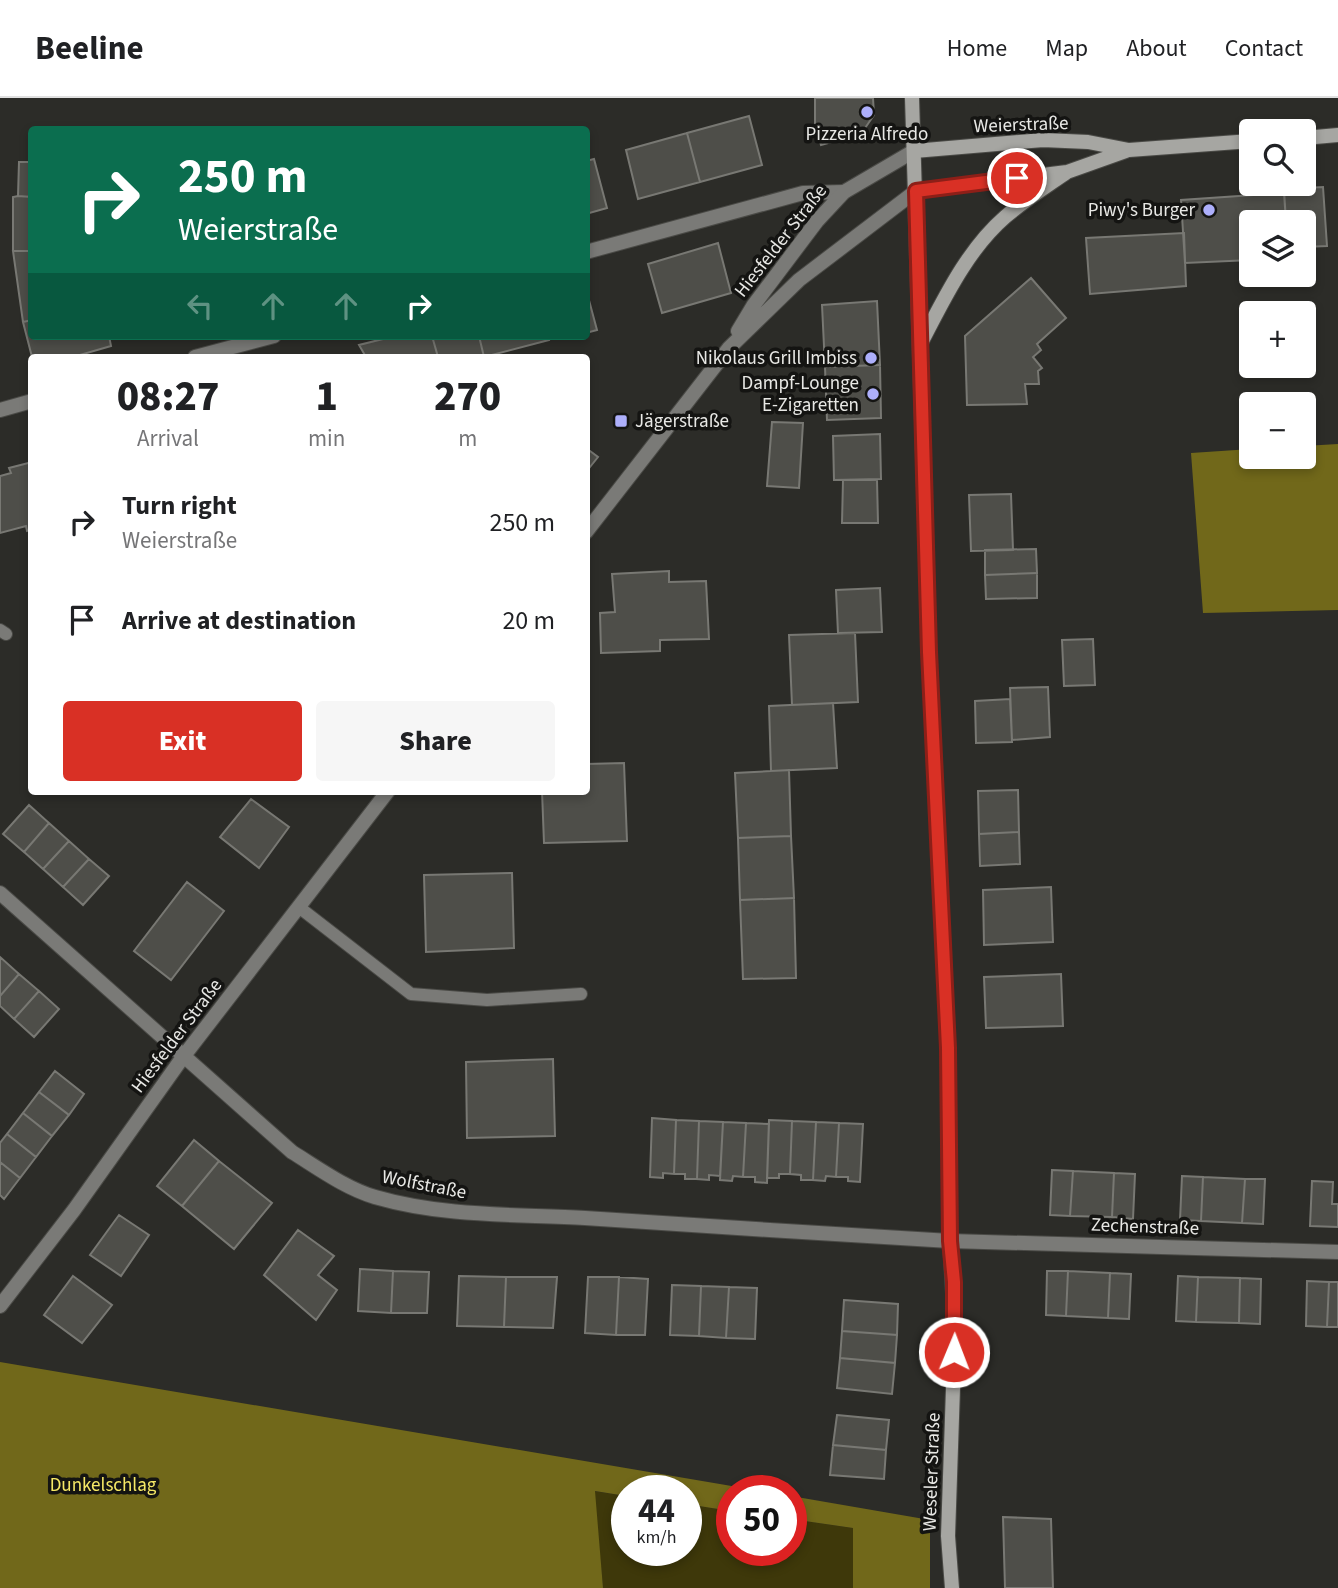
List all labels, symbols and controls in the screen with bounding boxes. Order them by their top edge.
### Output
text: Beeline [35,25,144,72]
text: Home [947,31,1007,66]
text: Map [1045,31,1088,66]
text: About [1126,31,1187,66]
text: Contact [1225,31,1303,66]
marker: Pizzeria Alfredo [859,104,875,120]
street label: Weierstraße [973,110,1069,140]
map controls [1239,119,1316,469]
button: search [1239,119,1316,196]
place label: Pizzeria Alfredo [806,121,928,148]
text: 250 m [178,142,307,212]
pin [987,148,1047,208]
icon: right [63,154,154,245]
icon: arrive [998,159,1036,197]
street label: Hiesfelder Straße [728,179,834,303]
place label: Piwy's Burger [1088,197,1195,224]
marker: Piwy's Burger [1201,202,1217,218]
text: Weierstraße [178,207,338,253]
button: layers [1239,210,1316,287]
icon: left [181,287,219,325]
icon: ahead [254,287,292,325]
icon: ahead [327,287,365,325]
icon: right [400,287,438,325]
button: + [1239,301,1316,378]
place label: Nikolaus Grill Imbiss [696,345,857,372]
marker: Nikolaus Grill Imbiss [863,350,879,366]
text: 08:27 [117,367,219,427]
text: 1 [315,367,338,427]
text: 270 [434,367,501,427]
place label: Dampf-Lounge E-Zigaretten [742,370,859,419]
marker: Dampf-Lounge E-Zigaretten [865,386,881,402]
button: − [1239,392,1316,469]
place label: Jägerstraße [635,408,729,435]
marker: Jägerstraße [613,413,629,429]
text: Arrival [137,422,199,455]
text: min [308,422,345,455]
text: m [458,422,477,455]
text: Turn right [122,487,237,524]
icon: right [63,503,101,541]
text: 250 m [489,504,555,541]
text: Weierstraße [122,524,237,557]
icon: arrive [63,601,101,639]
text: Arrive at destination [122,602,356,639]
text: 20 m [502,602,555,639]
button: Exit [63,701,302,781]
button: Share [316,701,555,781]
street label: Hiesfelder Straße [125,973,229,1099]
street label: Wolfstraße [379,1164,469,1206]
street label: Zechenstraße [1090,1212,1200,1242]
position arrow [917,1315,991,1389]
street label: Weseler Straße [916,1412,948,1532]
park label: Dunkelschlag [50,1472,157,1499]
speed limit sign: 50 [716,1475,807,1566]
text: 44 [638,1486,675,1536]
text: km/h [637,1525,676,1550]

